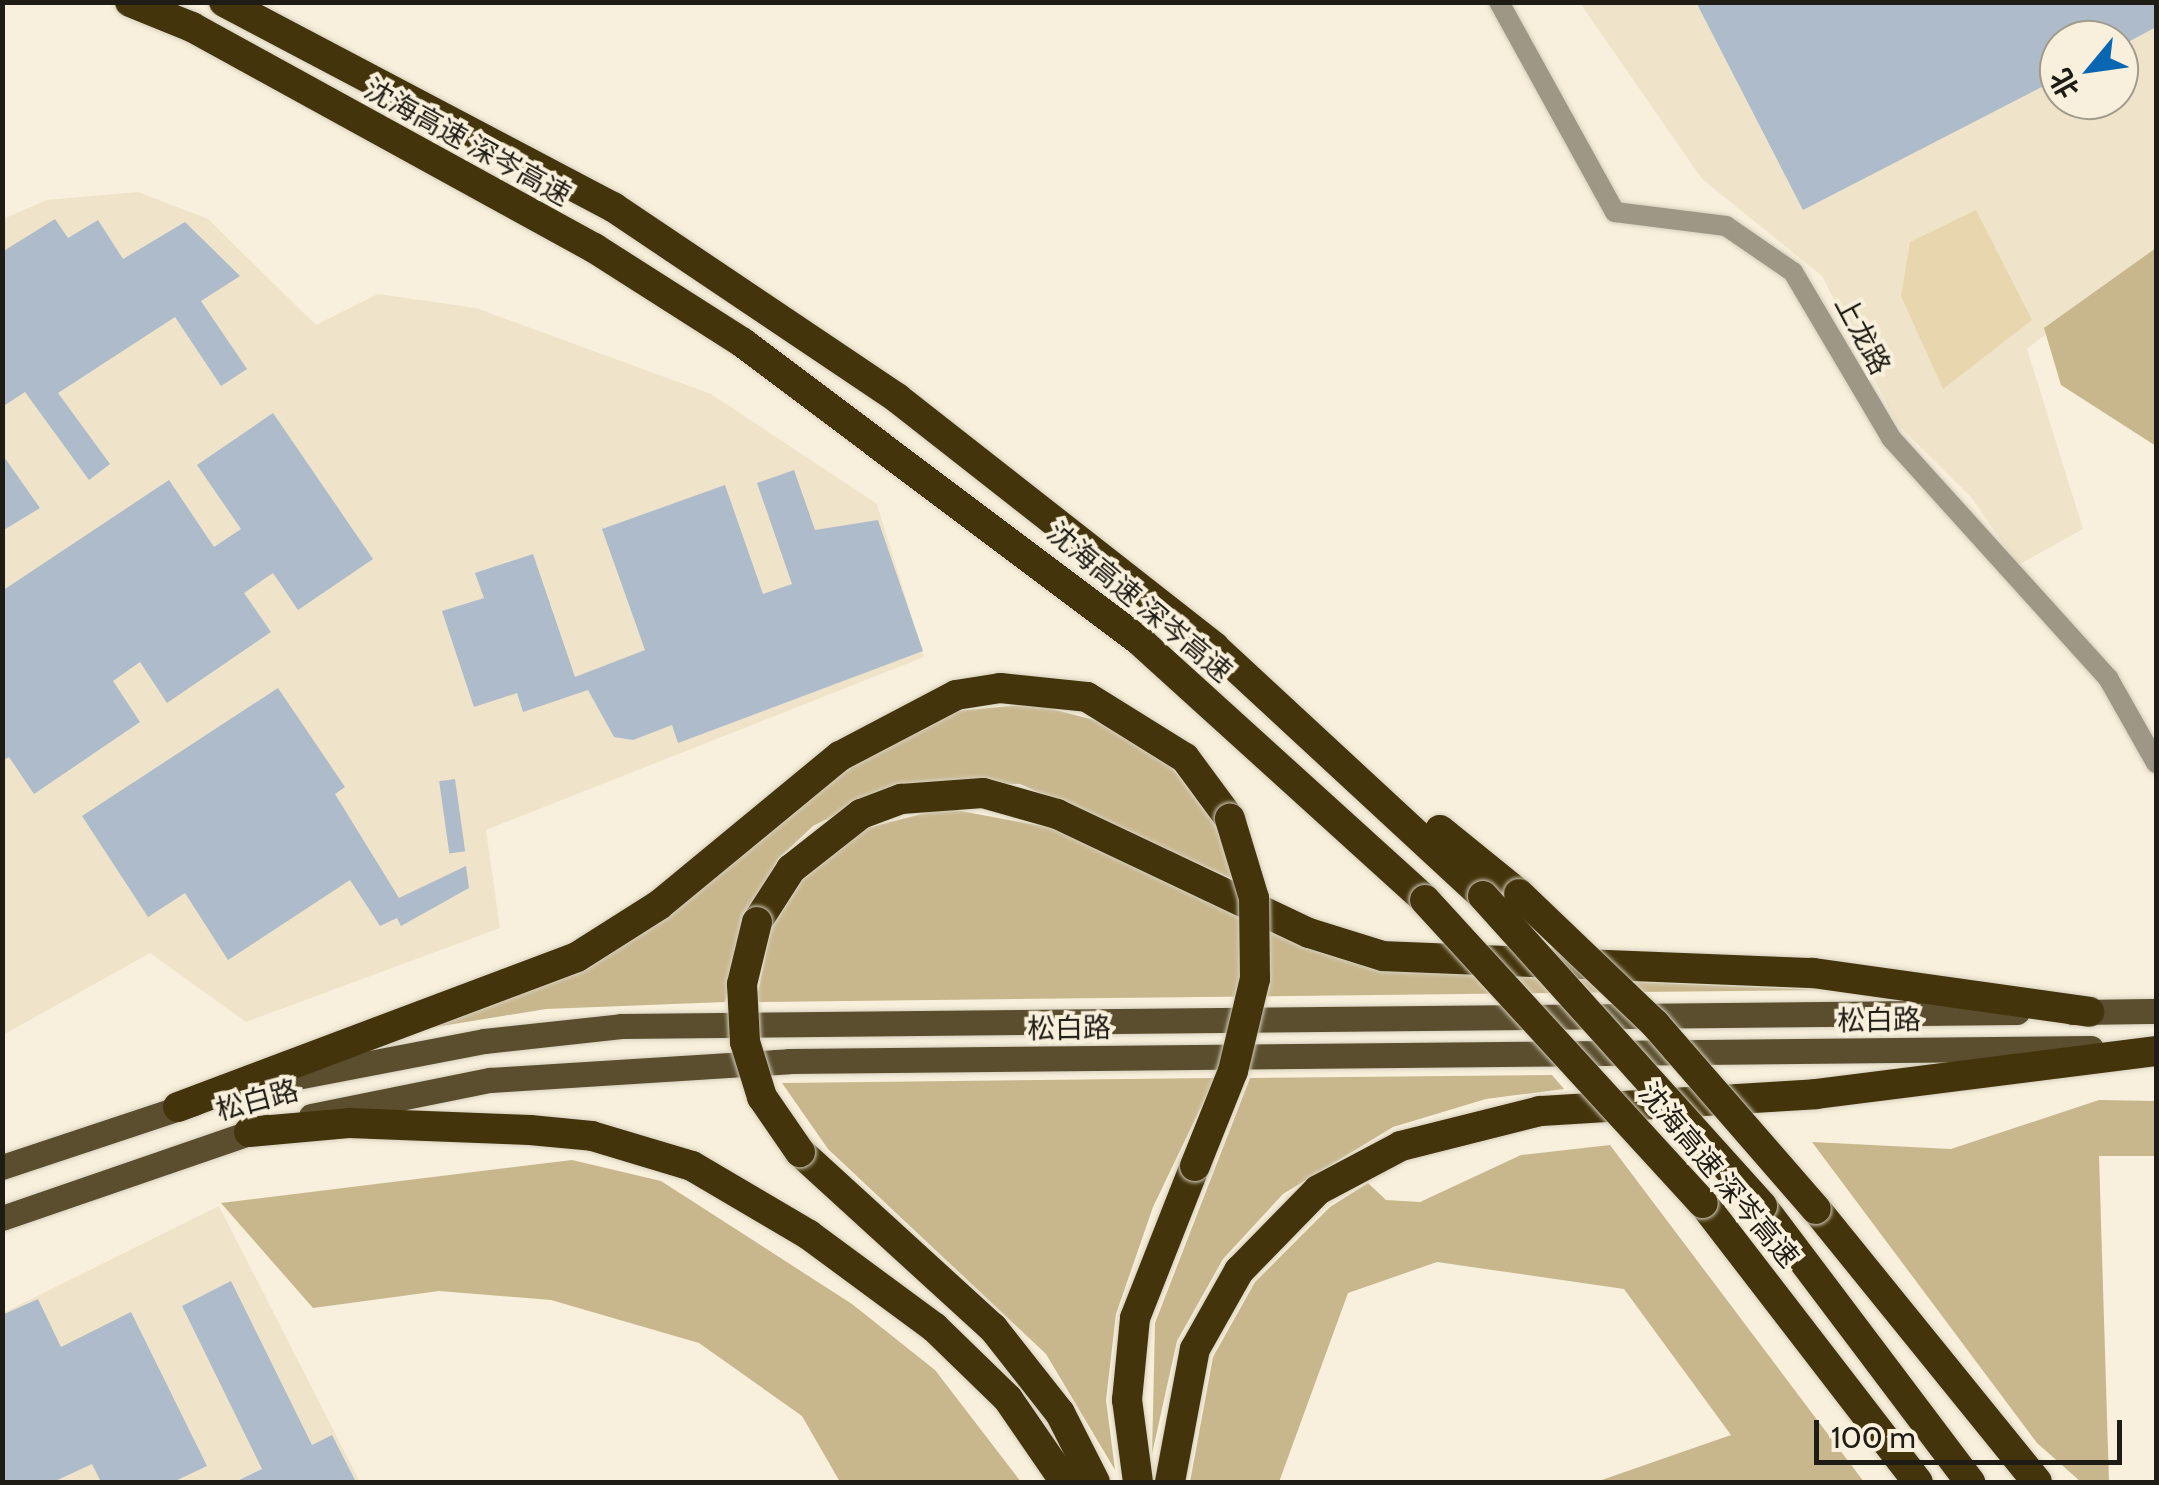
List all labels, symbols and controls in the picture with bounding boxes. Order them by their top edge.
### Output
north arrow [2039,20,2139,120]
text: 北 [2043,63,2086,104]
street label: 沈海高速 深岑高速 [359,71,577,213]
street label: 上龙路 [1828,290,1898,380]
street label: 沈海高速 深岑高速 [1041,515,1239,689]
street label: 松白路 [1837,1002,1921,1038]
street label: 松白路 [1027,1010,1111,1046]
street label: 松白路 [212,1073,302,1127]
street label: 沈海高速 深岑高速 [1632,1076,1806,1274]
scale bar [1819,1400,2126,1462]
text: 100 m [1831,1419,1916,1456]

